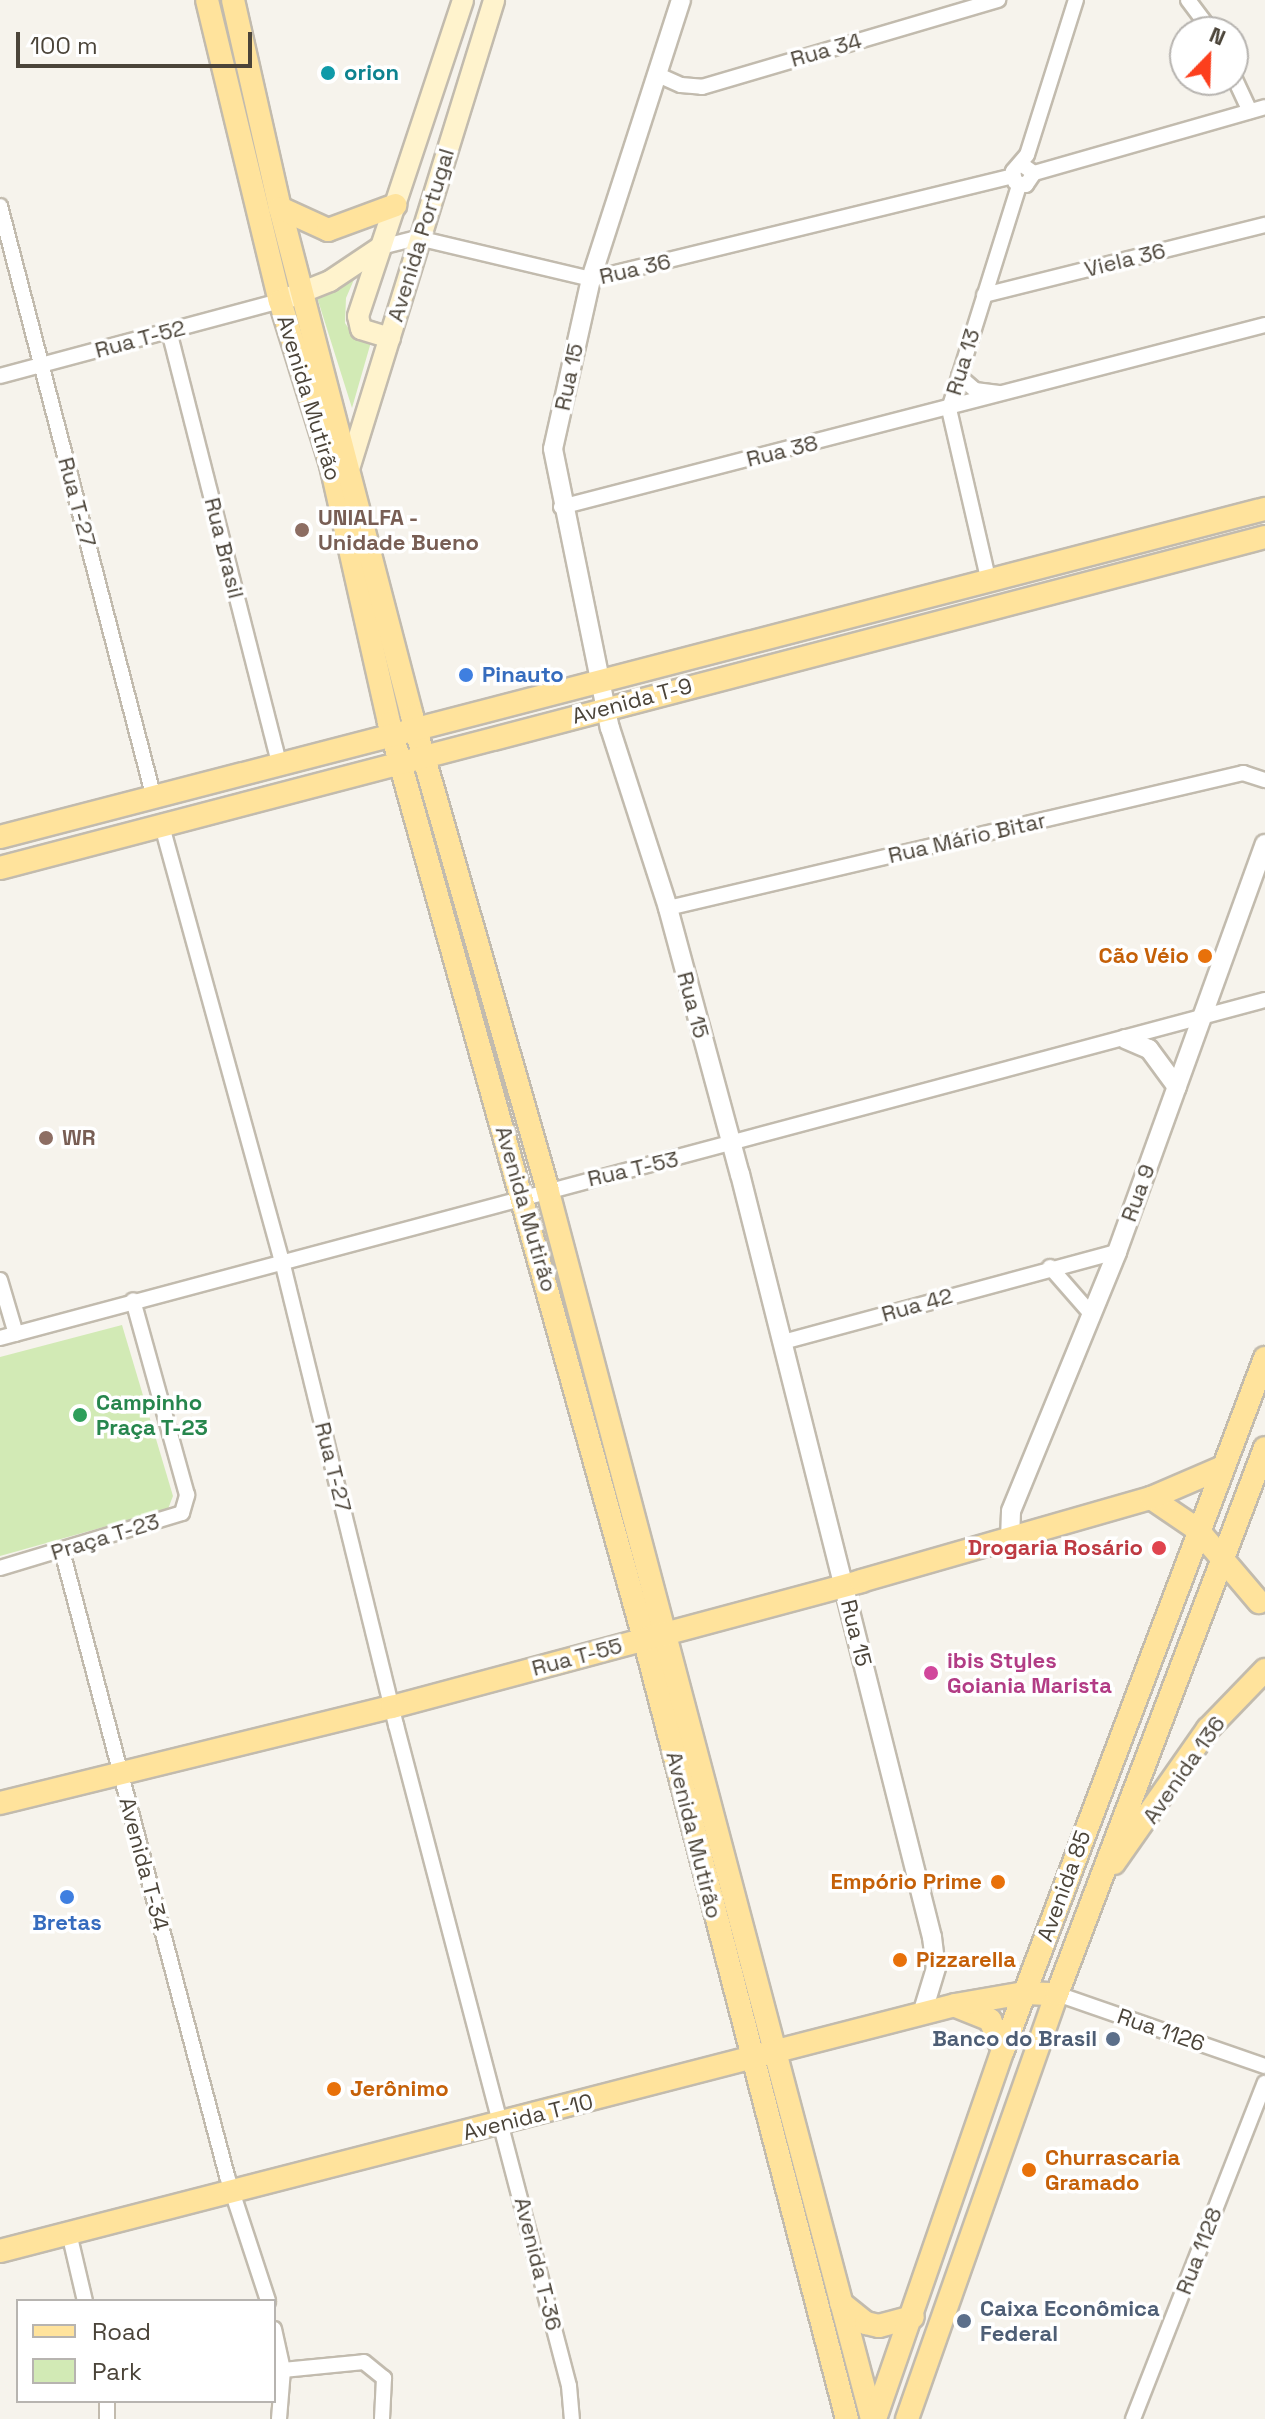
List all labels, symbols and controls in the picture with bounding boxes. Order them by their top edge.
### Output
scale bar [20,16,256,66]
north arrow [1169,16,1249,96]
text: N [1205,20,1230,52]
street label: Rua 34 [787,27,865,73]
text: 100 m [30,30,98,61]
place label: orion [344,60,399,86]
marker: orion [319,64,337,82]
street label: Avenida Portugal [382,145,460,325]
street label: Viela 36 [1082,237,1168,283]
street label: Rua 36 [597,248,673,290]
street label: Avenida Mutirão [271,312,347,484]
street label: Rua T-52 [92,314,188,364]
street label: Rua 13 [940,326,986,398]
street label: Rua 15 [549,341,589,413]
street label: Rua 38 [744,429,820,473]
street label: Rua T-27 [52,454,102,550]
street label: Rua Brasil [199,495,249,601]
place label: UNIALFA - Unidade Bueno [318,504,479,556]
marker: UNIALFA - Unidade Bueno [293,521,311,539]
place label: Pinauto [482,662,564,688]
marker: Pinauto [457,666,475,684]
street label: Avenida T-9 [569,672,695,730]
street label: Rua Mário Bitar [885,807,1049,869]
place label: Cão Véio [1098,943,1189,969]
marker: Cão Véio [1196,947,1214,965]
street label: Rua 15 [671,969,715,1041]
street label: Avenida Mutirão [490,1123,562,1295]
place label: WR [62,1125,96,1151]
marker: WR [37,1129,55,1147]
street label: Rua T-53 [585,1146,681,1192]
street label: Rua 9 [1115,1161,1161,1225]
street label: Rua 42 [878,1282,956,1328]
place label: Campinho Praça T-23 [96,1389,209,1440]
marker: Campinho Praça T-23 [71,1406,89,1424]
street label: Rua T-27 [309,1419,357,1515]
street label: Praça T-23 [47,1508,163,1566]
place label: Drogaria Rosário [967,1535,1143,1561]
marker: Drogaria Rosário [1150,1539,1168,1557]
street label: Rua 15 [835,1597,877,1669]
street label: Rua T-55 [529,1632,625,1682]
place label: ibis Styles Goiania Marista [947,1647,1112,1698]
marker: ibis Styles Goiania Marista [922,1664,940,1682]
street label: Avenida 136 [1137,1711,1231,1829]
street label: Avenida Mutirão [660,1749,728,1921]
street label: Avenida T-34 [113,1794,175,1934]
street label: Avenida 85 [1032,1827,1096,1945]
place label: Empório Prime [831,1869,982,1895]
marker: Empório Prime [989,1873,1007,1891]
marker: Bretas [58,1888,76,1906]
place label: Bretas [32,1910,102,1936]
place label: Pizzarella [916,1947,1016,1973]
marker: Pizzarella [891,1951,909,1969]
street label: Rua 1126 [1114,2003,1208,2057]
place label: Banco do Brasil [932,2026,1097,2052]
marker: Banco do Brasil [1104,2030,1122,2048]
place label: Jerônimo [350,2076,449,2102]
marker: Jerônimo [325,2080,343,2098]
street label: Avenida T-10 [460,2088,596,2146]
place label: Churrascaria Gramado [1045,2144,1180,2196]
marker: Churrascaria Gramado [1020,2161,1038,2179]
street label: Avenida T-36 [509,2194,567,2334]
street label: Rua 1128 [1170,2204,1228,2298]
place label: Caixa Econômica Federal [980,2295,1160,2346]
legend [16,2299,276,2403]
marker: Caixa Econômica Federal [955,2312,973,2330]
text: Road [92,2316,151,2347]
text: Park [92,2356,142,2387]

